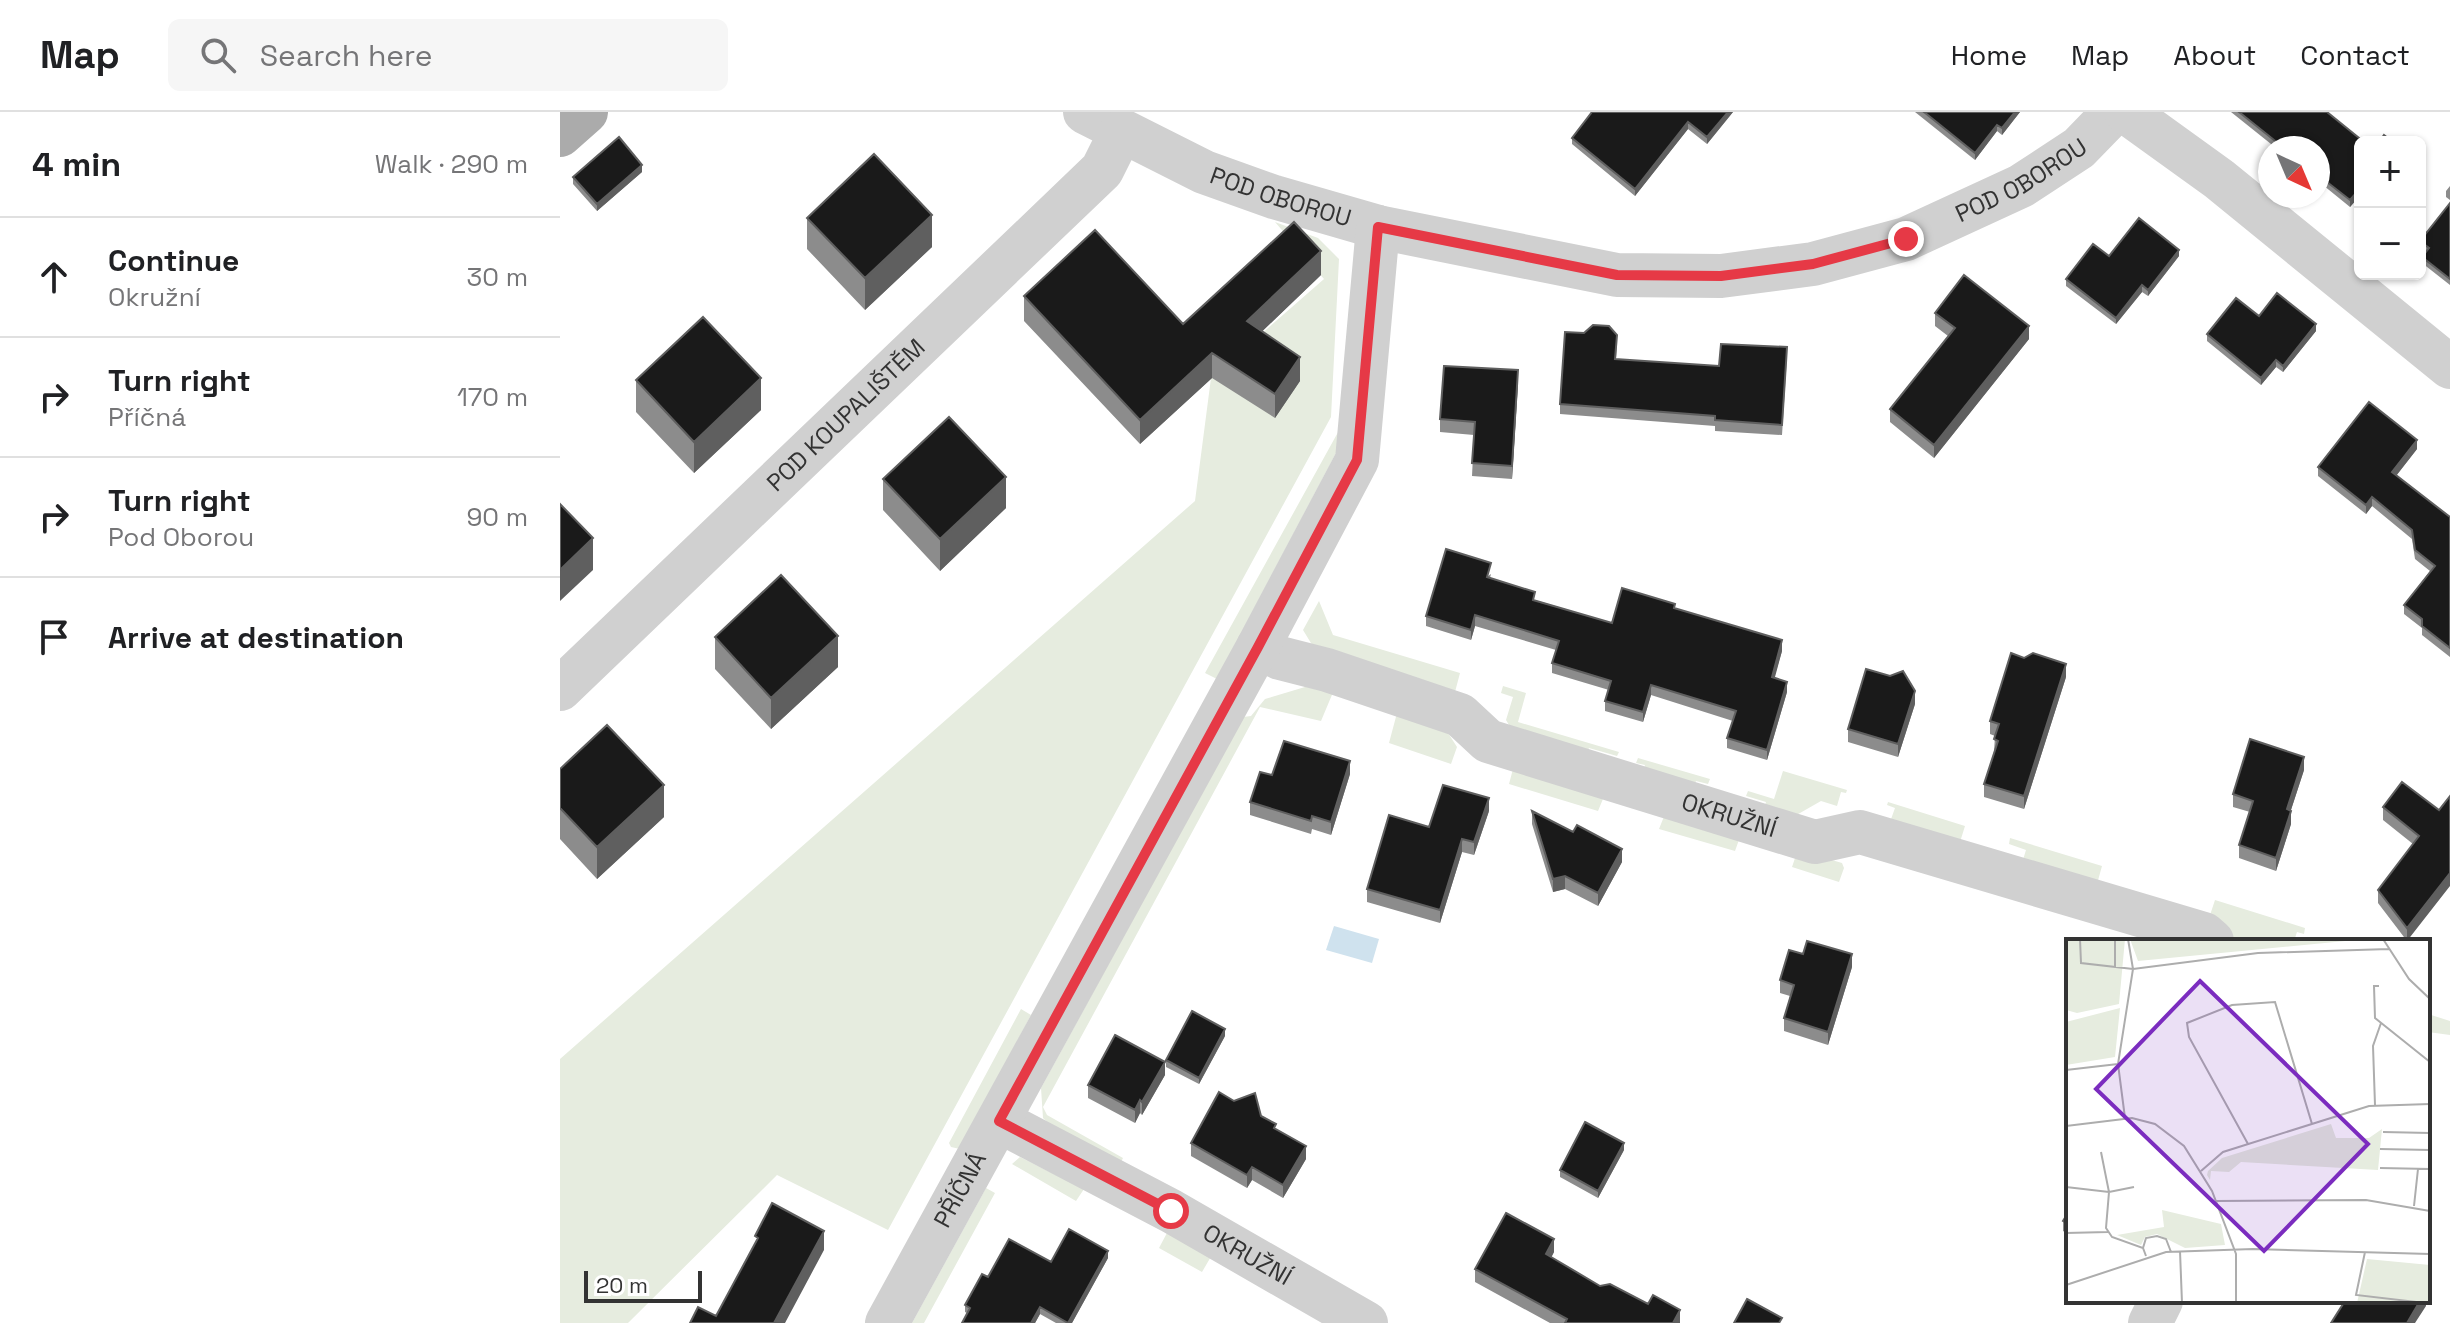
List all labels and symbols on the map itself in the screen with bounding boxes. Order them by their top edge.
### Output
street label: POD OBOROU [1950,131,2093,229]
north arrow [2258,136,2330,208]
street label: POD OBOROU [1206,159,1355,234]
route end [1888,221,1924,257]
street label: POD KOUPALIŠTĚM [760,332,931,498]
street label: OKRUŽNÍ [1678,786,1780,844]
inset map [2066,939,2430,1303]
street label: PŘÍČNÁ [926,1146,993,1233]
route start [1153,1193,1189,1229]
street label: OKRUŽNÍ [1197,1217,1298,1292]
scale bar [584,1267,702,1303]

